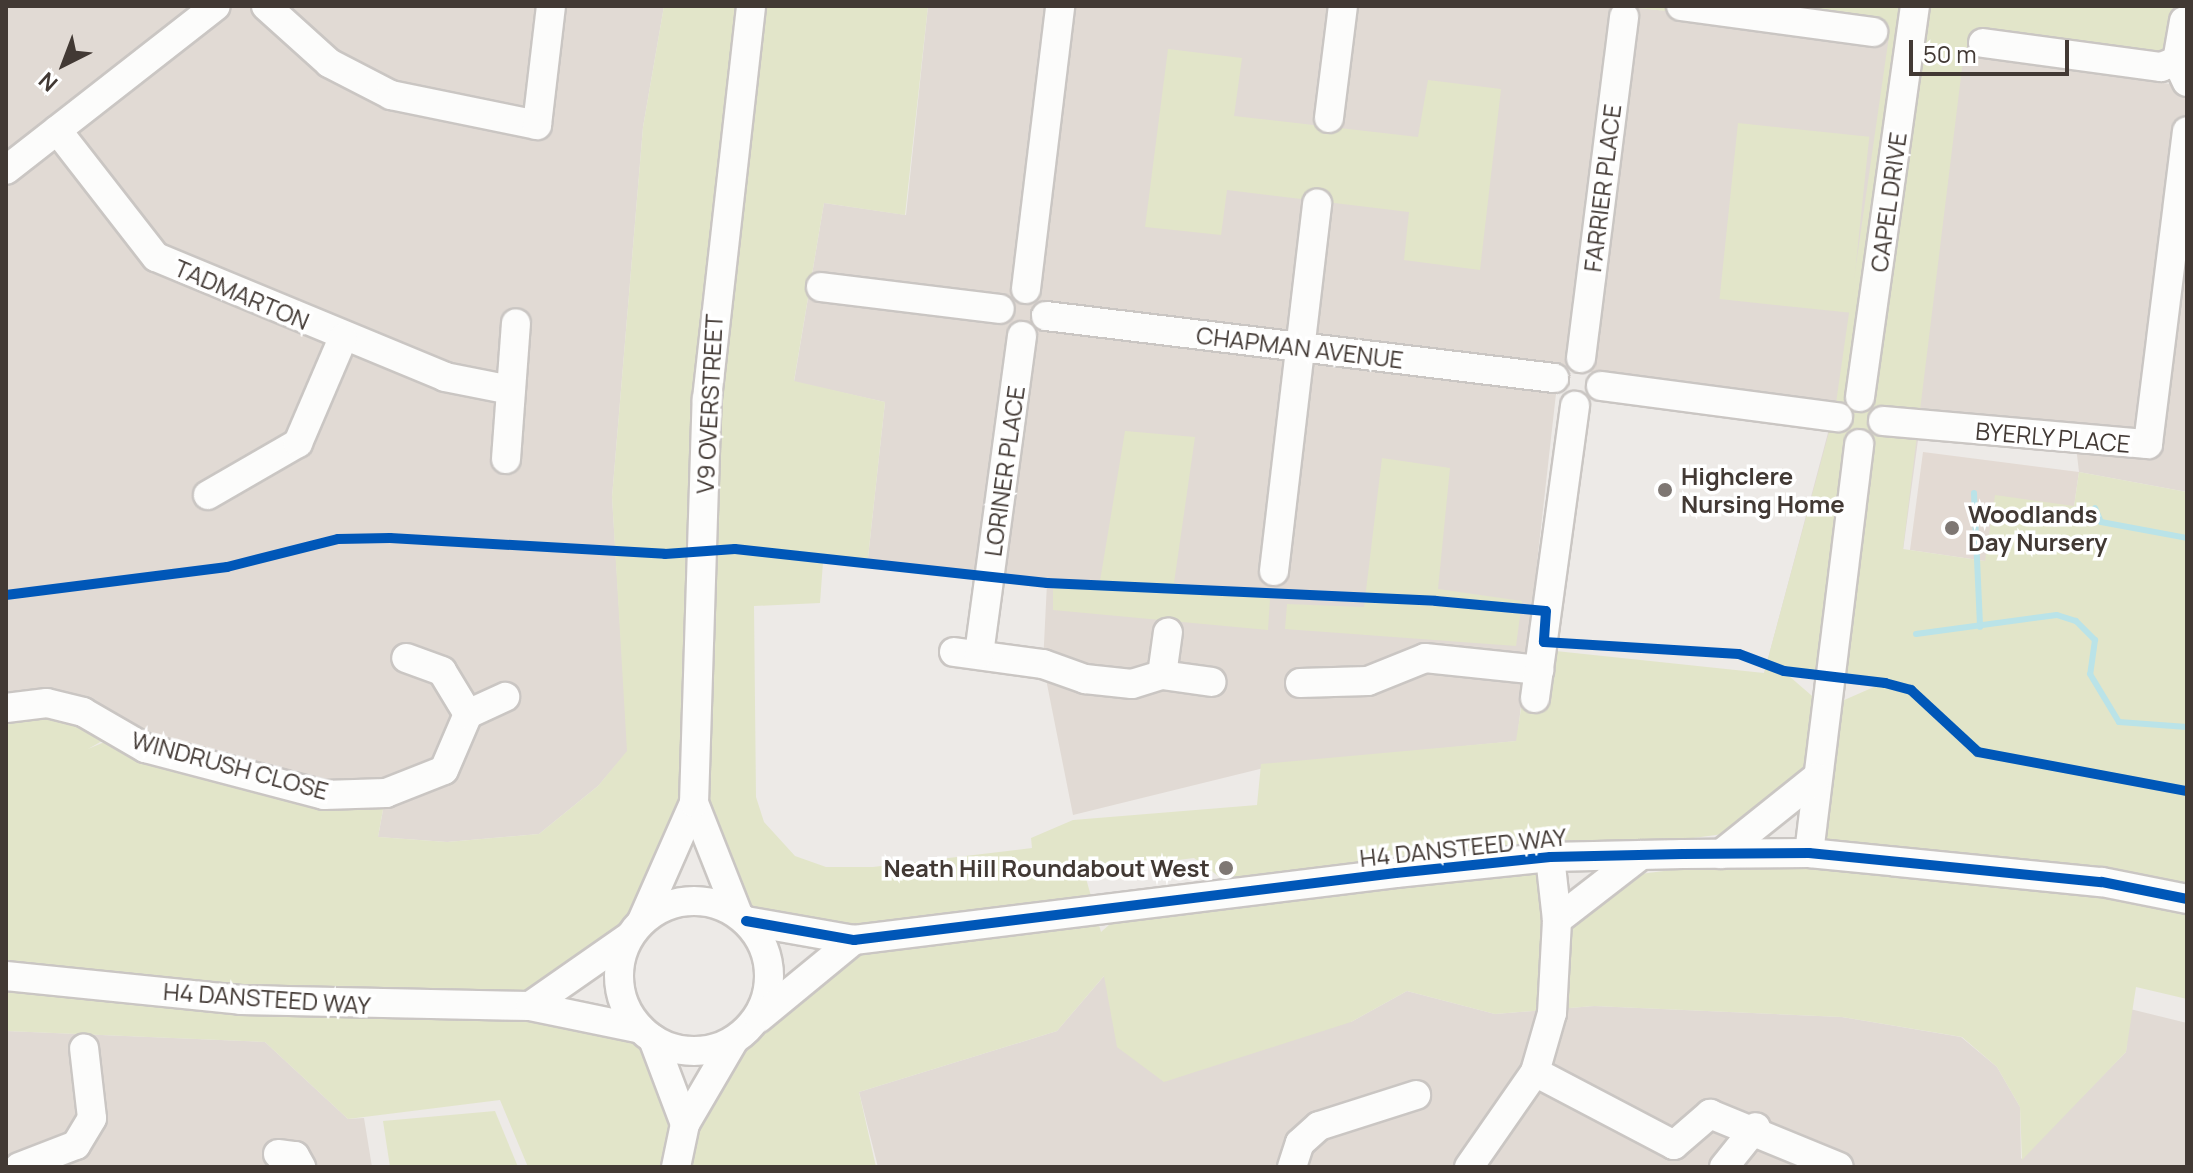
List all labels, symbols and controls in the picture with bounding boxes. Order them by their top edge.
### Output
north arrow [24,24,104,104]
scale bar [1913,24,2073,74]
text: 50 m [1923,37,1977,70]
text: N [32,65,64,98]
street label: FARRIER PLACE [1577,102,1627,274]
street label: CAPEL DRIVE [1864,130,1912,274]
street label: TADMARTON [170,253,314,335]
street label: V9 OVERSTREET [690,313,728,495]
street label: CHAPMAN AVENUE [1195,320,1405,374]
street label: LORINER PLACE [978,384,1030,558]
street label: BYERLY PLACE [1974,416,2132,458]
place label: Highclere Nursing Home [1681,462,1845,518]
marker: Highclere Nursing Home [1656,481,1674,499]
place label: Woodlands Day Nursery [1968,500,2108,556]
marker: Woodlands Day Nursery [1943,519,1961,537]
street label: WINDRUSH CLOSE [128,725,332,805]
street label: H4 DANSTEED WAY [1358,822,1568,872]
place label: Neath Hill Roundabout West [883,854,1210,882]
marker: Neath Hill Roundabout West [1217,859,1235,877]
street label: H4 DANSTEED WAY [162,976,372,1020]

